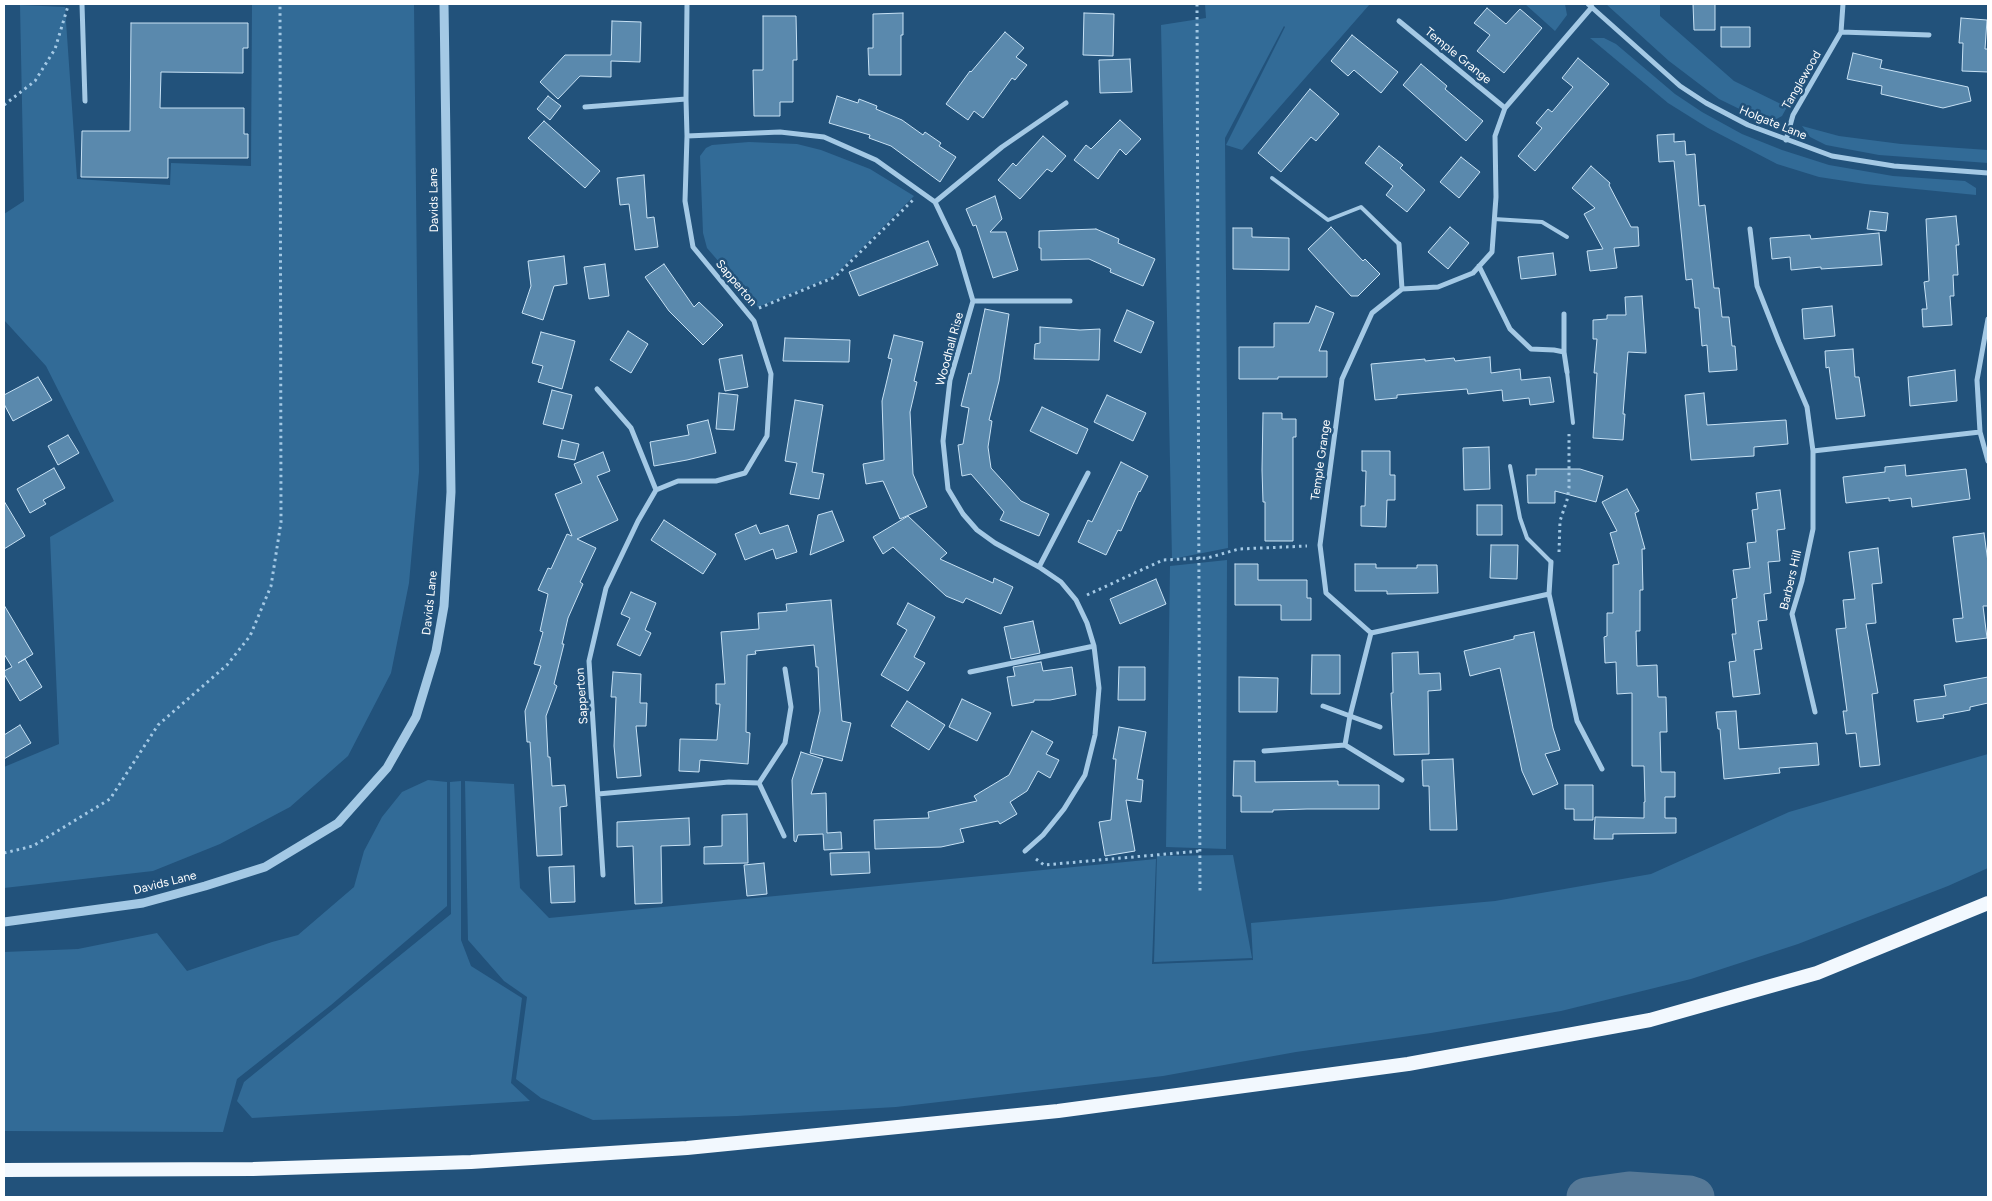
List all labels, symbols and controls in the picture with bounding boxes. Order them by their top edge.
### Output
street label: Temple Grange [1422,25,1494,87]
street label: Tanglewood [1780,48,1824,112]
street label: Holgate Lane [1737,103,1809,143]
street label: Davids Lane [426,168,442,232]
street label: Sapperton [712,257,760,309]
street label: Woodhall Rise [933,311,967,387]
street label: Temple Grange [1308,419,1334,501]
street label: Barbers Hill [1777,549,1805,611]
street label: Davids Lane [419,570,441,636]
street label: Sapperton [573,667,591,725]
street label: Davids Lane [132,868,198,898]

